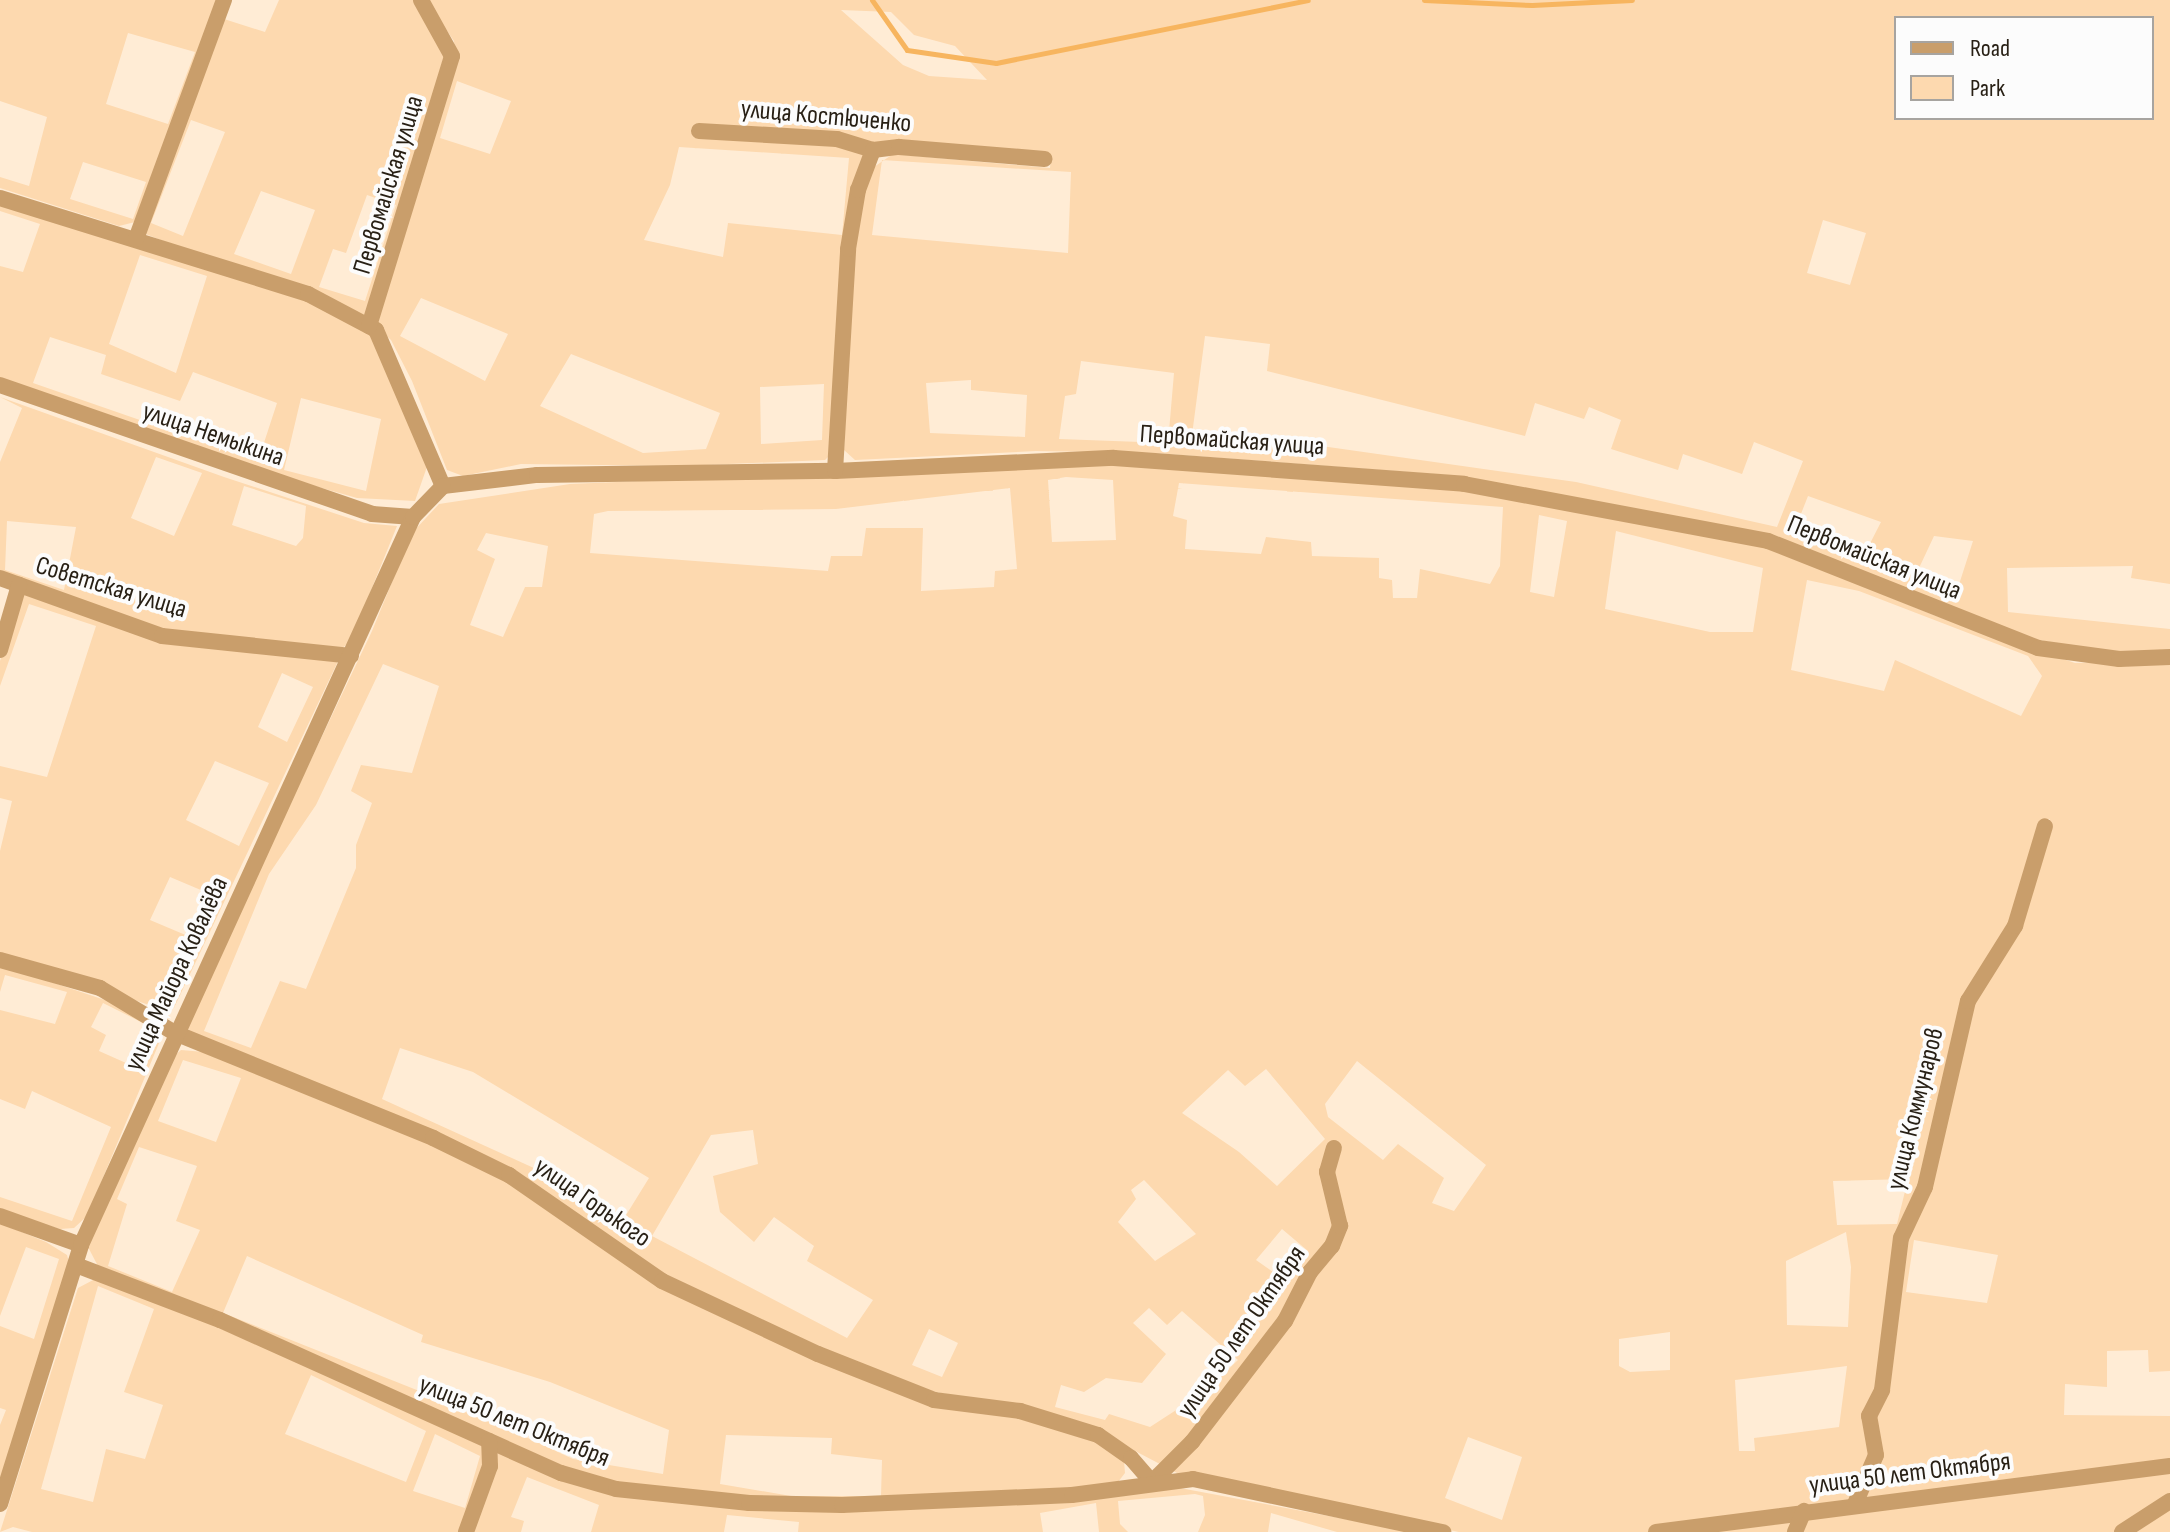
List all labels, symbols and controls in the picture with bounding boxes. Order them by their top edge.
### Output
legend [1894,16,2154,120]
text: Road [1970,34,2010,63]
text: Park [1970,74,2005,103]
street label: Первомайская улица [347,92,431,278]
street label: улица Костюченко [740,94,912,140]
street label: улица Немыкина [138,396,288,474]
street label: Первомайская улица [1139,419,1325,463]
street label: Первомайская улица [1783,509,1965,607]
street label: Советская улица [32,550,190,626]
street label: улица Майора Ковалёва [118,872,236,1076]
street label: улица Коммунаров [1881,1025,1951,1193]
street label: улица Горького [528,1151,656,1255]
street label: улица 50 лет Октября [1171,1240,1313,1424]
street label: улица 50 лет Октября [414,1370,614,1474]
street label: улица 50 лет Октября [1807,1446,2013,1502]

